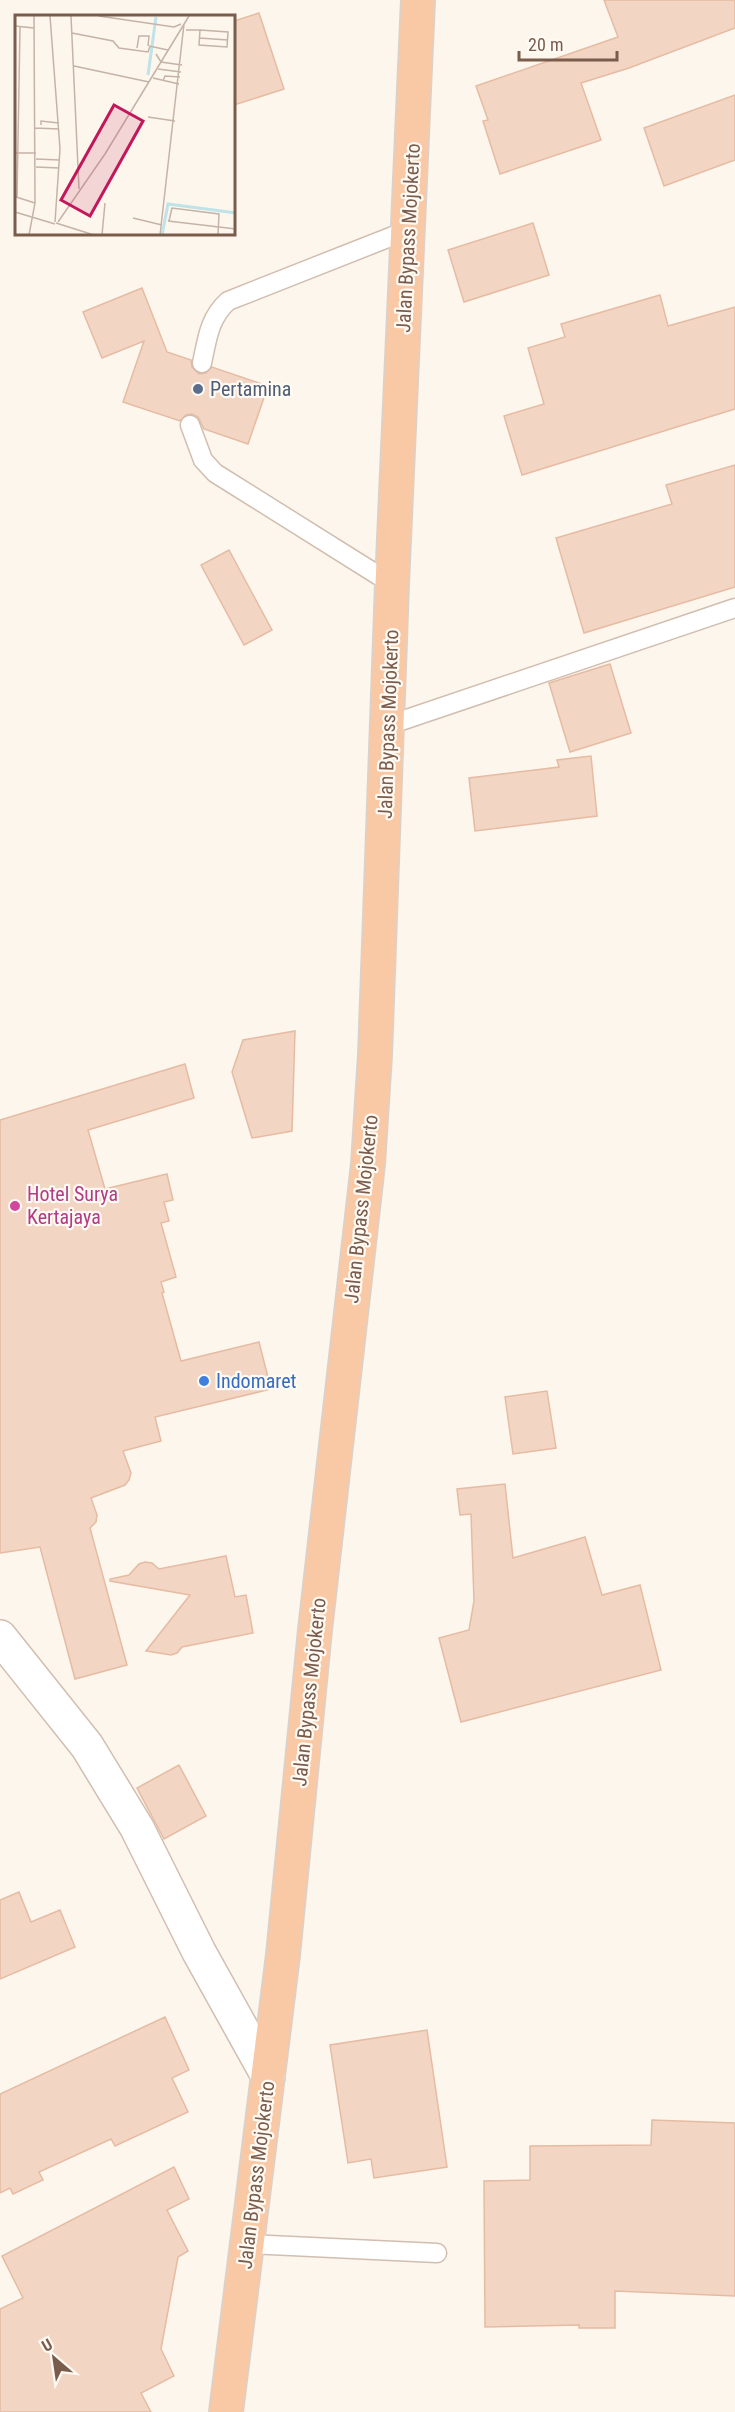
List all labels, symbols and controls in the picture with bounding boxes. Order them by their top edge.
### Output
inset map [15,15,236,236]
scale bar [519,24,616,62]
text: 20 m [528,34,563,55]
street label: Jalan Bypass Mojokerto [391,143,425,333]
place label: Pertamina [210,377,291,401]
marker: Pertamina [191,382,205,396]
street label: Jalan Bypass Mojokerto [373,629,403,819]
street label: Jalan Bypass Mojokerto [339,1114,383,1304]
place label: Hotel Surya Kertajaya [27,1182,118,1229]
marker: Hotel Surya Kertajaya [8,1199,22,1213]
place label: Indomaret [216,1369,297,1393]
marker: Indomaret [197,1374,211,1388]
street label: Jalan Bypass Mojokerto [287,1597,331,1787]
street label: Jalan Bypass Mojokerto [233,2080,279,2270]
north arrow [24,2328,84,2388]
text: U [38,2335,56,2356]

